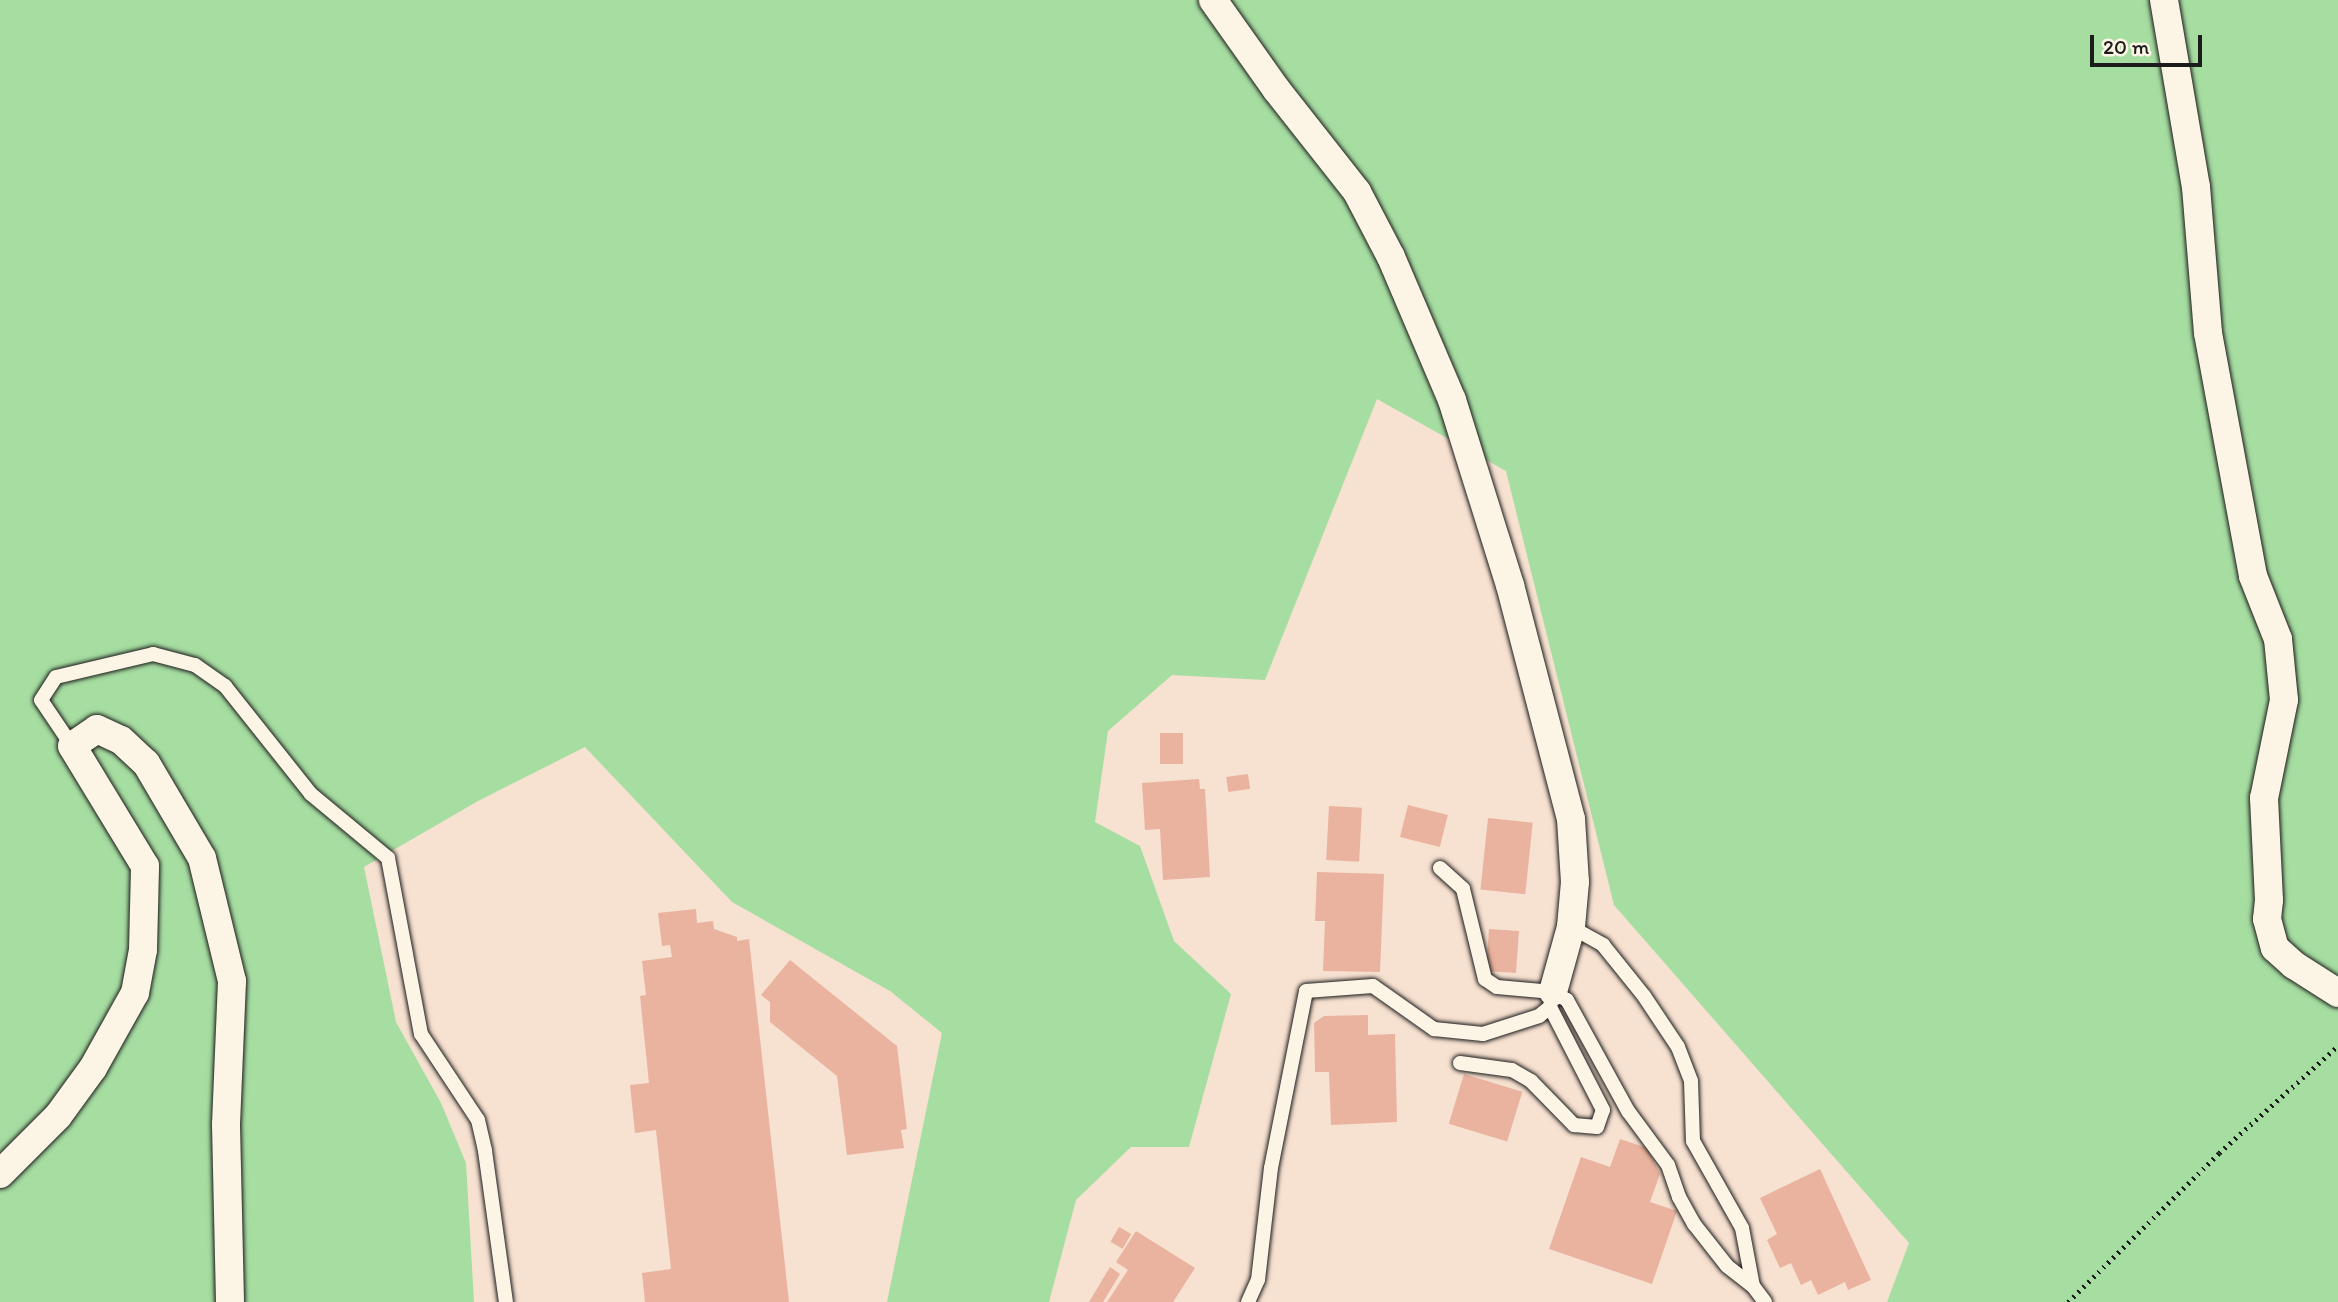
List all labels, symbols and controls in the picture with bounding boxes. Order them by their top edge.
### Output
scale bar [2093,21,2205,65]
text: 20 m [2103,34,2149,59]

